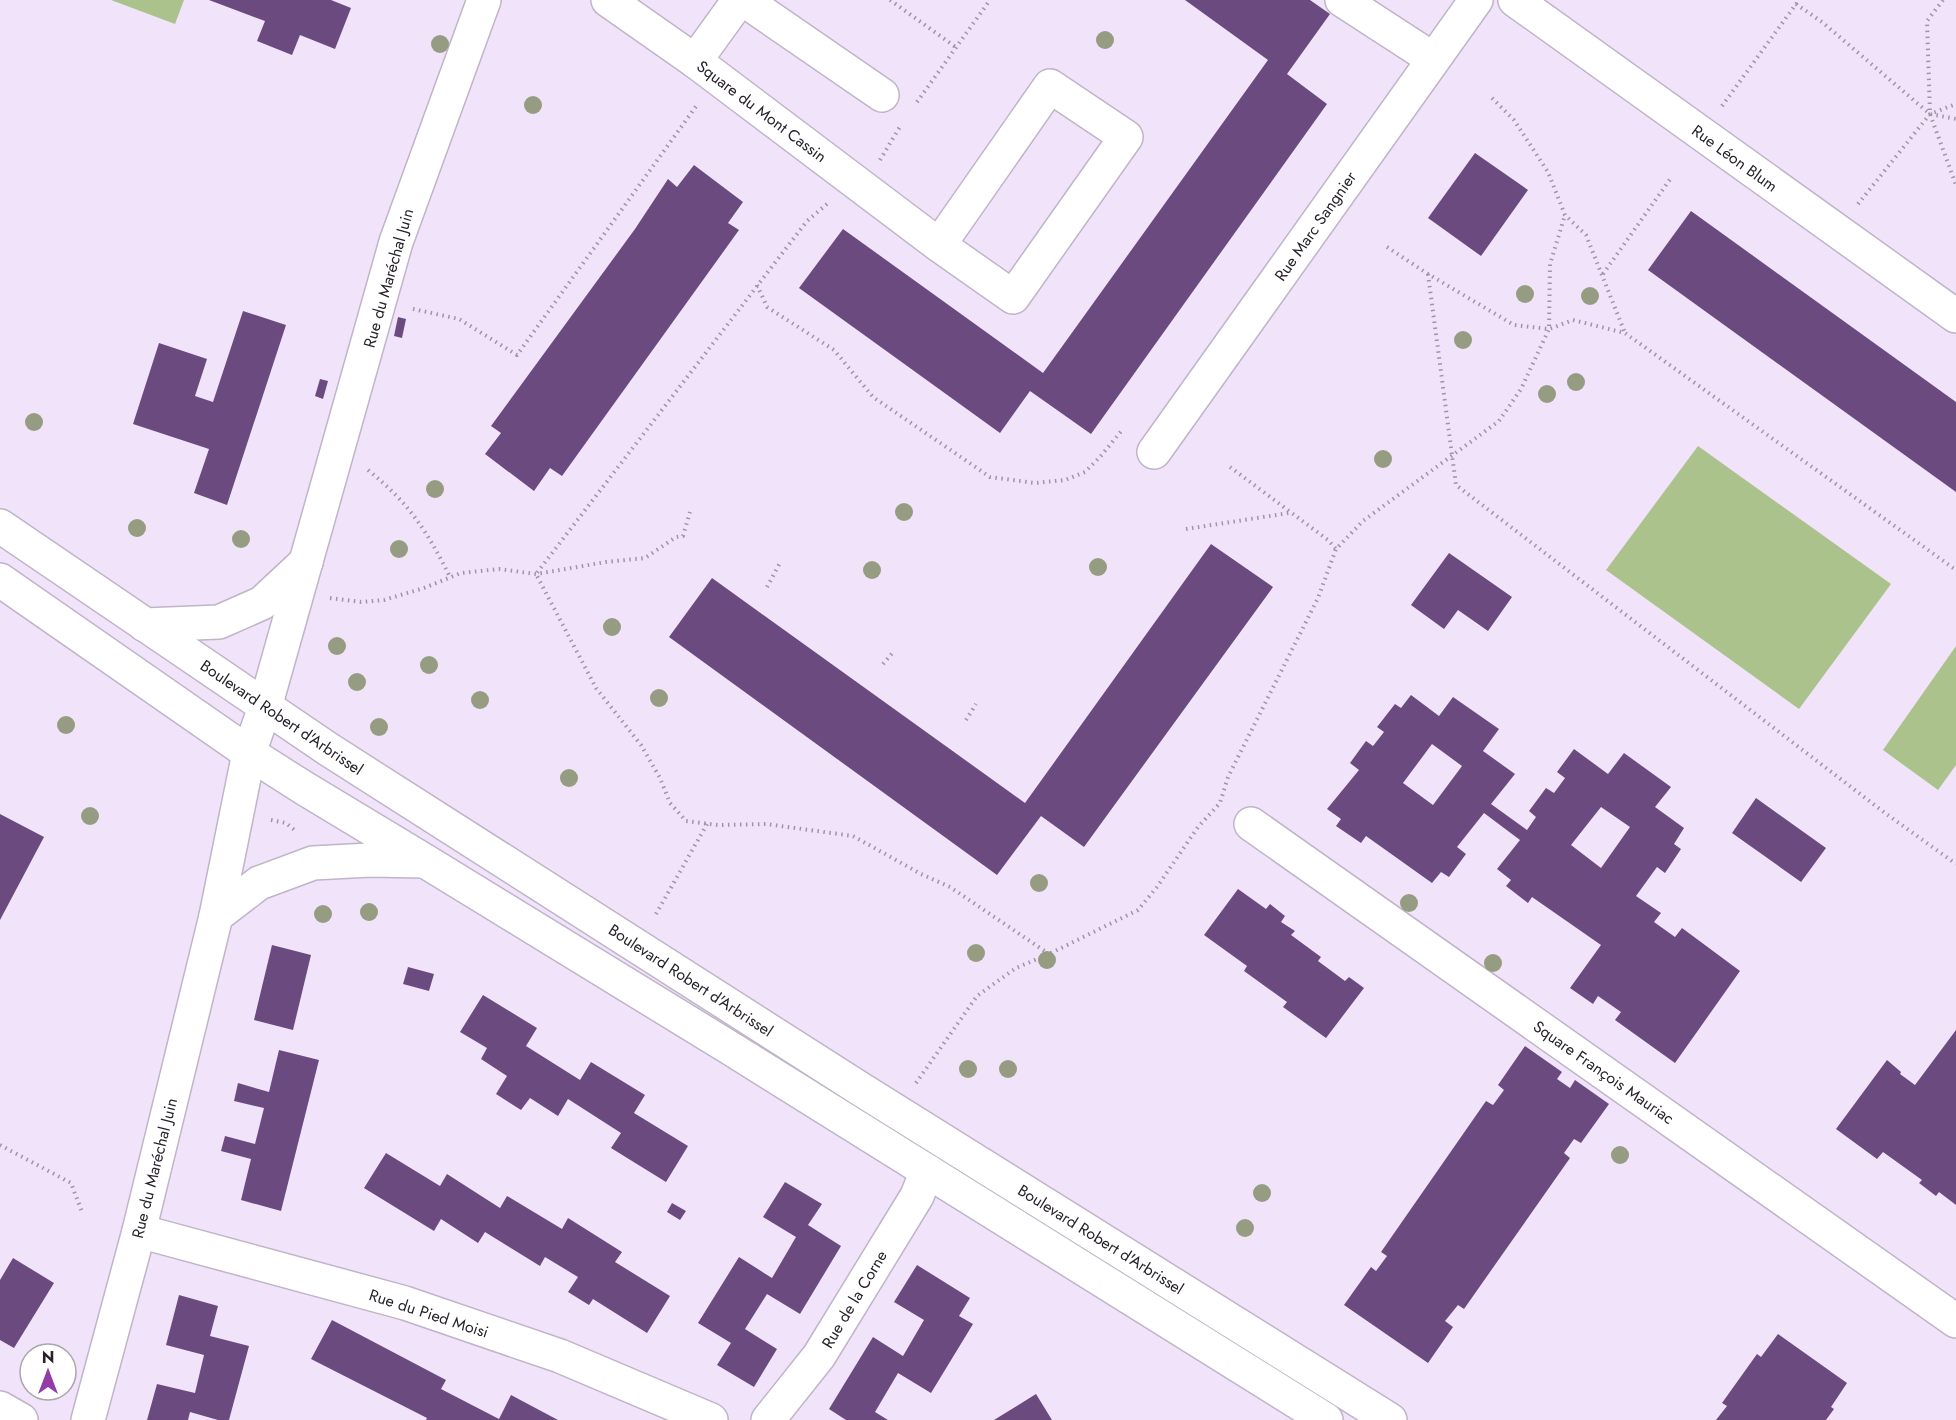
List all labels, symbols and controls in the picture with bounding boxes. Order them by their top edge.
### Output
street label: Square du Mont Cassin [692,55,831,168]
street label: Rue Léon Blum [1687,119,1782,197]
street label: Rue Marc Sangnier [1269,166,1362,286]
street label: Rue du Maréchal Juin [358,206,419,350]
street label: Boulevard Robert d'Arbrissel [196,654,368,781]
street label: Boulevard Robert d'Arbrissel [604,918,778,1042]
street label: Square François Mauriac [1529,1015,1679,1130]
street label: Rue du Maréchal Juin [126,1096,183,1241]
street label: Boulevard Robert d'Arbrissel [1013,1179,1188,1300]
street label: Rue de la Corne [816,1246,893,1353]
street label: Rue du Pied Moisi [366,1283,491,1344]
north arrow [18,1342,78,1402]
text: N [42,1346,54,1369]

